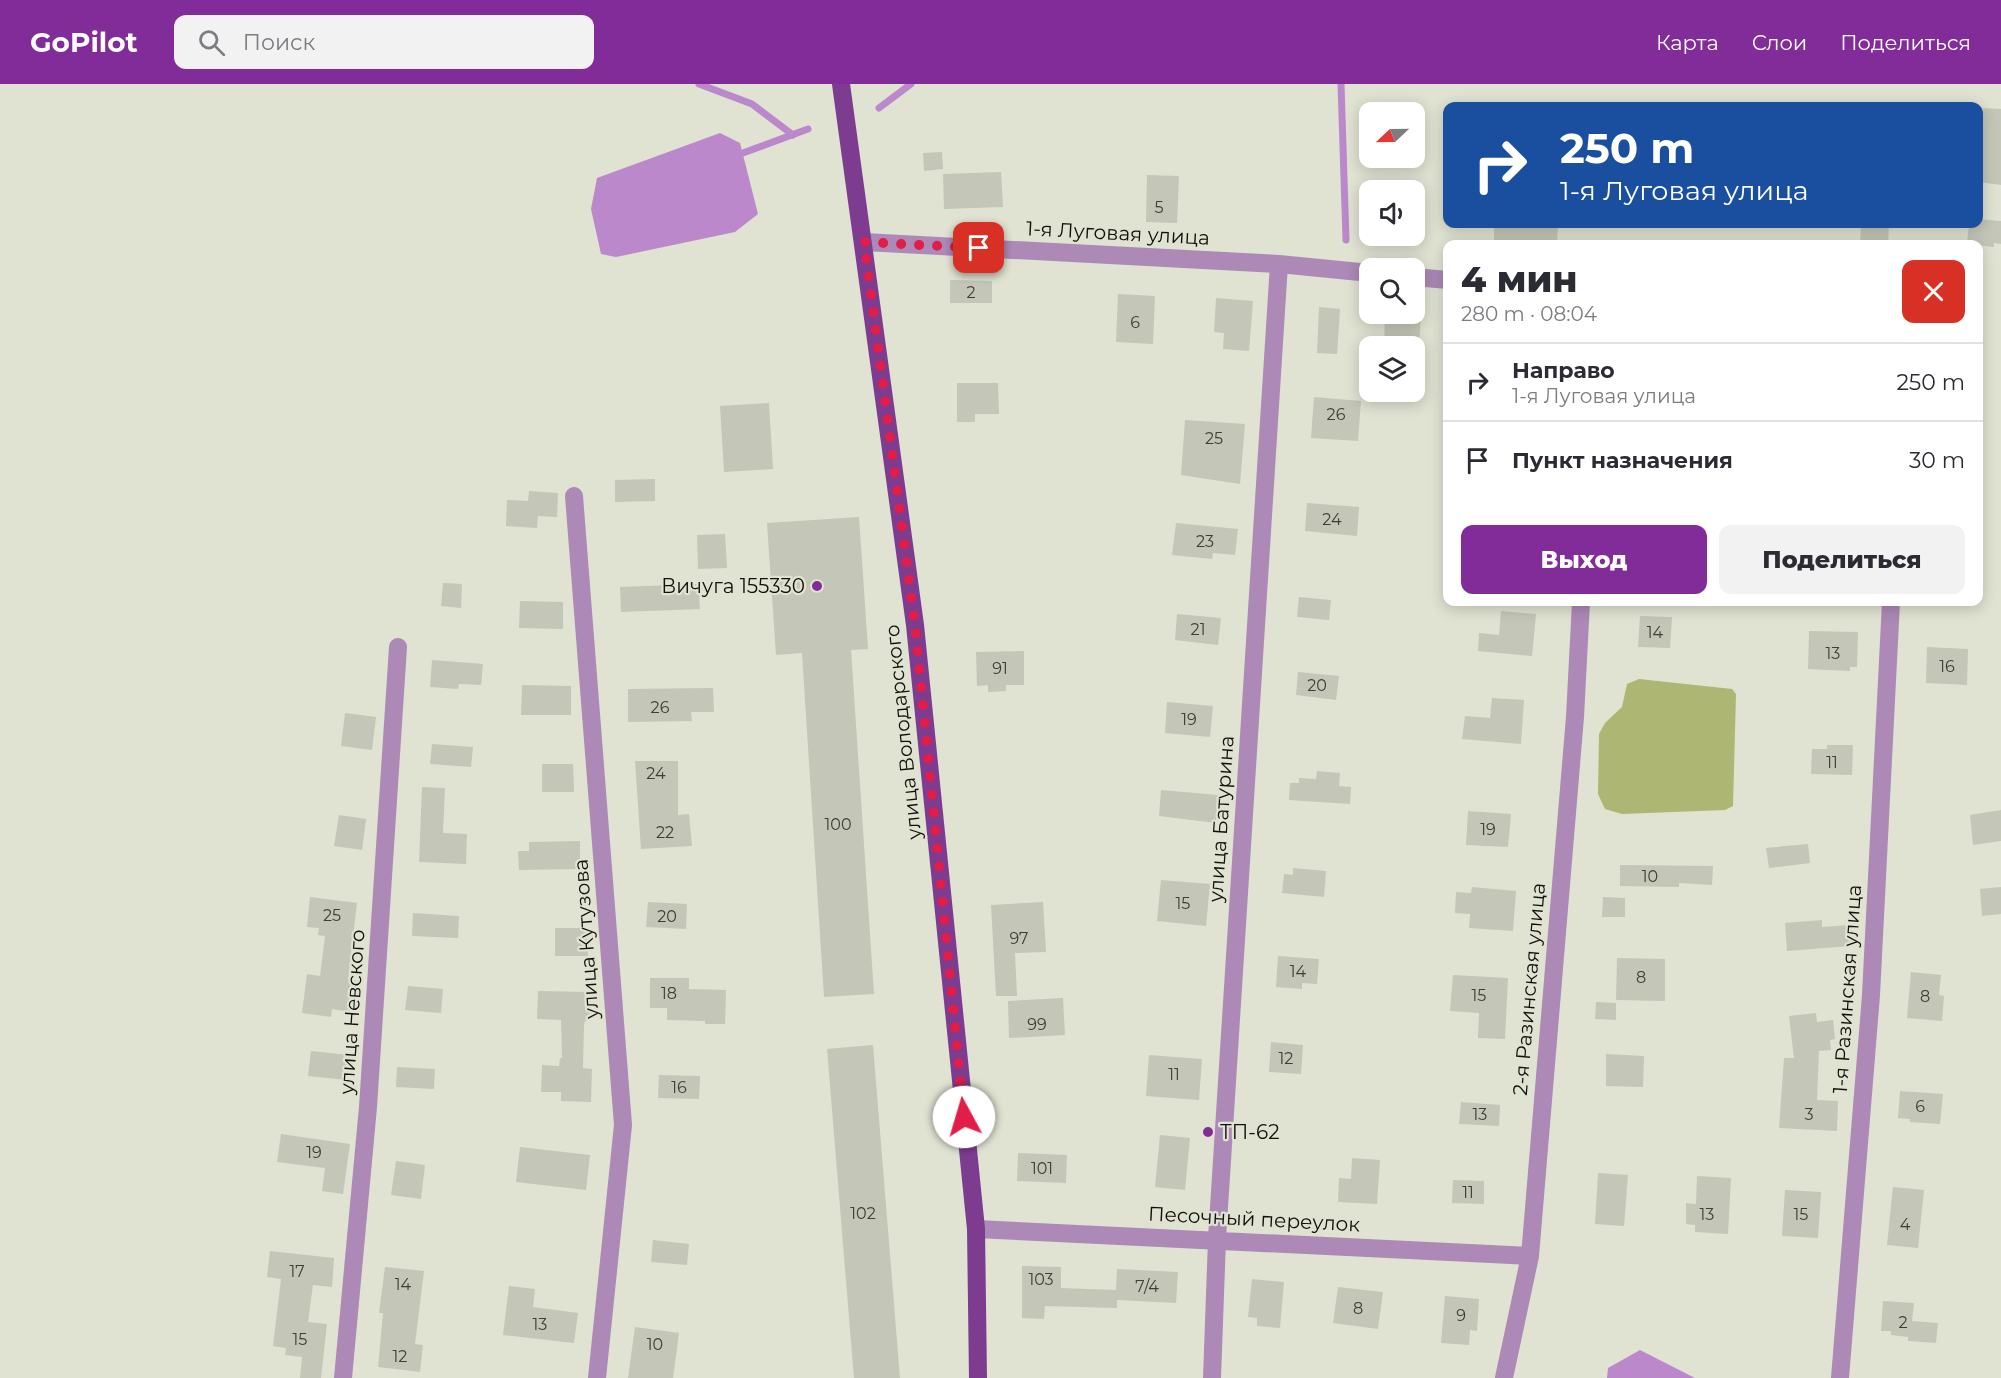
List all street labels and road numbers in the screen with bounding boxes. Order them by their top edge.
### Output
street label: 1-я Луговая улица [1025,216,1211,250]
street label: улица Володарского [880,623,926,842]
street label: улица Батурина [1203,735,1239,904]
street label: улица Кутузова [568,858,604,1021]
street label: 2-я Разинская улица [1508,882,1550,1096]
street label: 1-я Разинская улица [1828,884,1866,1094]
street label: улица Невского [334,929,370,1096]
street label: Песочный переулок [1147,1201,1361,1237]

